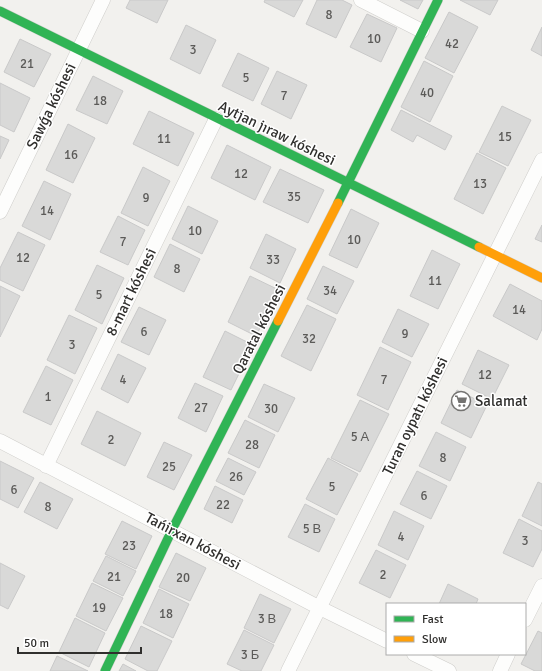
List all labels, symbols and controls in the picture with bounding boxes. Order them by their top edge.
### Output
house number: 8 [325,7,333,23]
house number: 10 [367,31,381,47]
house number: 42 [445,36,459,52]
house number: 3 [189,42,197,58]
house number: 21 [20,56,34,72]
street label: Sawǵa kóshesi [22,60,80,152]
house number: 5 [242,70,250,86]
house number: 40 [420,85,434,101]
house number: 7 [280,88,288,104]
house number: 18 [93,93,107,109]
street label: Aytjan jıraw kóshesi [216,97,338,169]
house number: 15 [498,129,512,145]
house number: 11 [157,131,171,147]
house number: 16 [64,147,78,163]
house number: 12 [234,166,248,182]
house number: 13 [473,176,487,192]
house number: 35 [287,189,301,205]
house number: 9 [142,190,150,206]
house number: 14 [40,203,54,219]
house number: 10 [188,223,202,239]
house number: 10 [347,232,361,248]
house number: 7 [119,234,127,250]
street label: 8-mart kóshesi [102,245,160,339]
house number: 12 [16,250,30,266]
house number: 33 [266,252,280,268]
house number: 8 [173,261,181,277]
house number: 11 [428,273,442,289]
street label: Qaratal kóshesi [229,281,289,377]
house number: 34 [323,283,337,299]
house number: 5 [95,287,103,303]
house number: 14 [512,302,526,318]
house number: 6 [140,324,148,340]
house number: 9 [401,326,409,342]
house number: 32 [302,331,316,347]
house number: 3 [68,337,76,353]
street label: Turan oypatı kóshesi [379,354,451,478]
house number: 12 [478,367,492,383]
house number: 4 [119,372,127,388]
house number: 7 [380,372,388,388]
house number: 1 [44,389,52,405]
supermarket icon: Salamat [450,390,472,412]
place label: Salamat [475,392,528,410]
house number: 27 [194,400,208,416]
house number: 30 [264,401,278,417]
house number: 5 А [351,429,370,445]
house number: 2 [107,432,115,448]
house number: 28 [245,437,259,453]
house number: 8 [439,450,447,466]
house number: 25 [162,459,176,475]
house number: 26 [229,469,243,485]
house number: 5 [328,479,336,495]
house number: 6 [10,482,18,498]
house number: 6 [420,488,428,504]
house number: 22 [216,497,230,513]
house number: 8 [44,499,52,515]
street label: Tańirxan kóshesi [142,508,244,574]
house number: 5 В [303,521,321,537]
house number: 4 [397,529,405,545]
house number: 3 [521,533,529,549]
house number: 23 [122,538,136,554]
house number: 2 [379,567,387,583]
house number: 21 [107,569,121,585]
house number: 20 [176,570,190,586]
house number: 19 [92,600,106,616]
legend [386,603,526,655]
house number: 18 [159,606,173,622]
house number: 3 В [258,611,276,627]
text: Fast [422,612,443,627]
scale bar [18,629,141,655]
text: Slow [422,632,447,647]
text: 50 m [24,636,49,651]
house number: 3 Б [241,647,259,663]

